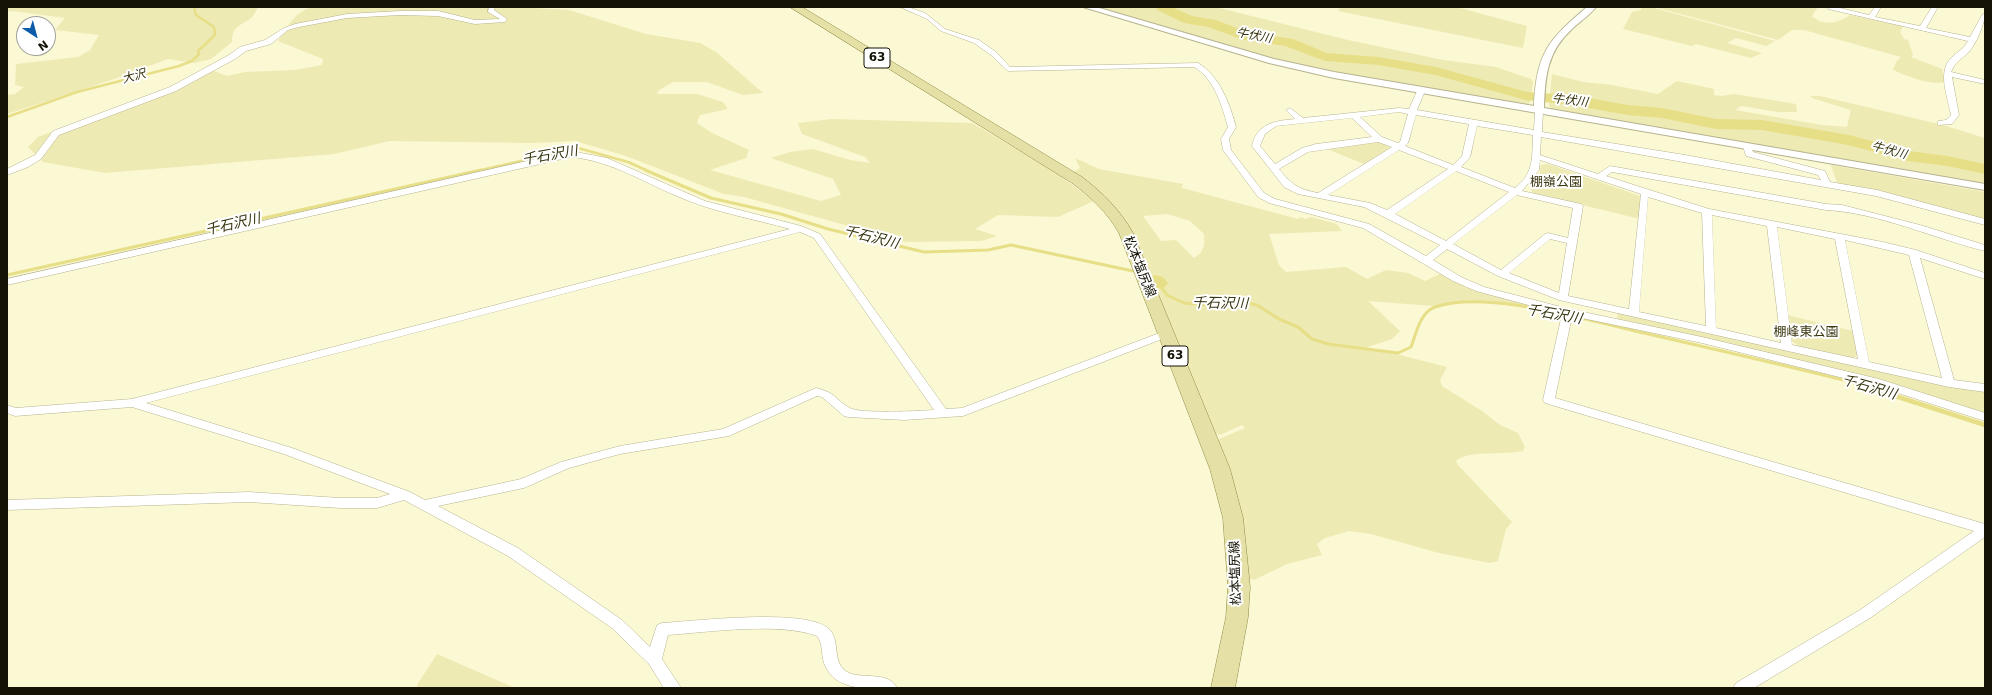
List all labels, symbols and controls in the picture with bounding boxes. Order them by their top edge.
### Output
north arrow [16,16,56,56]
water label: 牛伏川 [1235,25,1273,47]
text: N [35,37,50,53]
road number: 63 [864,48,890,68]
water label: 大沢 [121,67,147,87]
water label: 牛伏川 [1551,92,1589,110]
water label: 牛伏川 [1870,139,1908,163]
water label: 千石沢川 [521,143,579,169]
park label: 棚嶺公園 [1530,175,1582,191]
water label: 千石沢川 [204,211,262,239]
water label: 千石沢川 [842,223,900,253]
street label: 松本塩尻線 [1120,234,1158,300]
water label: 千石沢川 [1192,295,1248,313]
water label: 千石沢川 [1525,302,1583,328]
park label: 棚峰東公園 [1774,325,1838,341]
road number: 63 [1162,346,1188,366]
water label: 千石沢川 [1840,372,1898,404]
street label: 松本塩尻線 [1227,540,1245,606]

